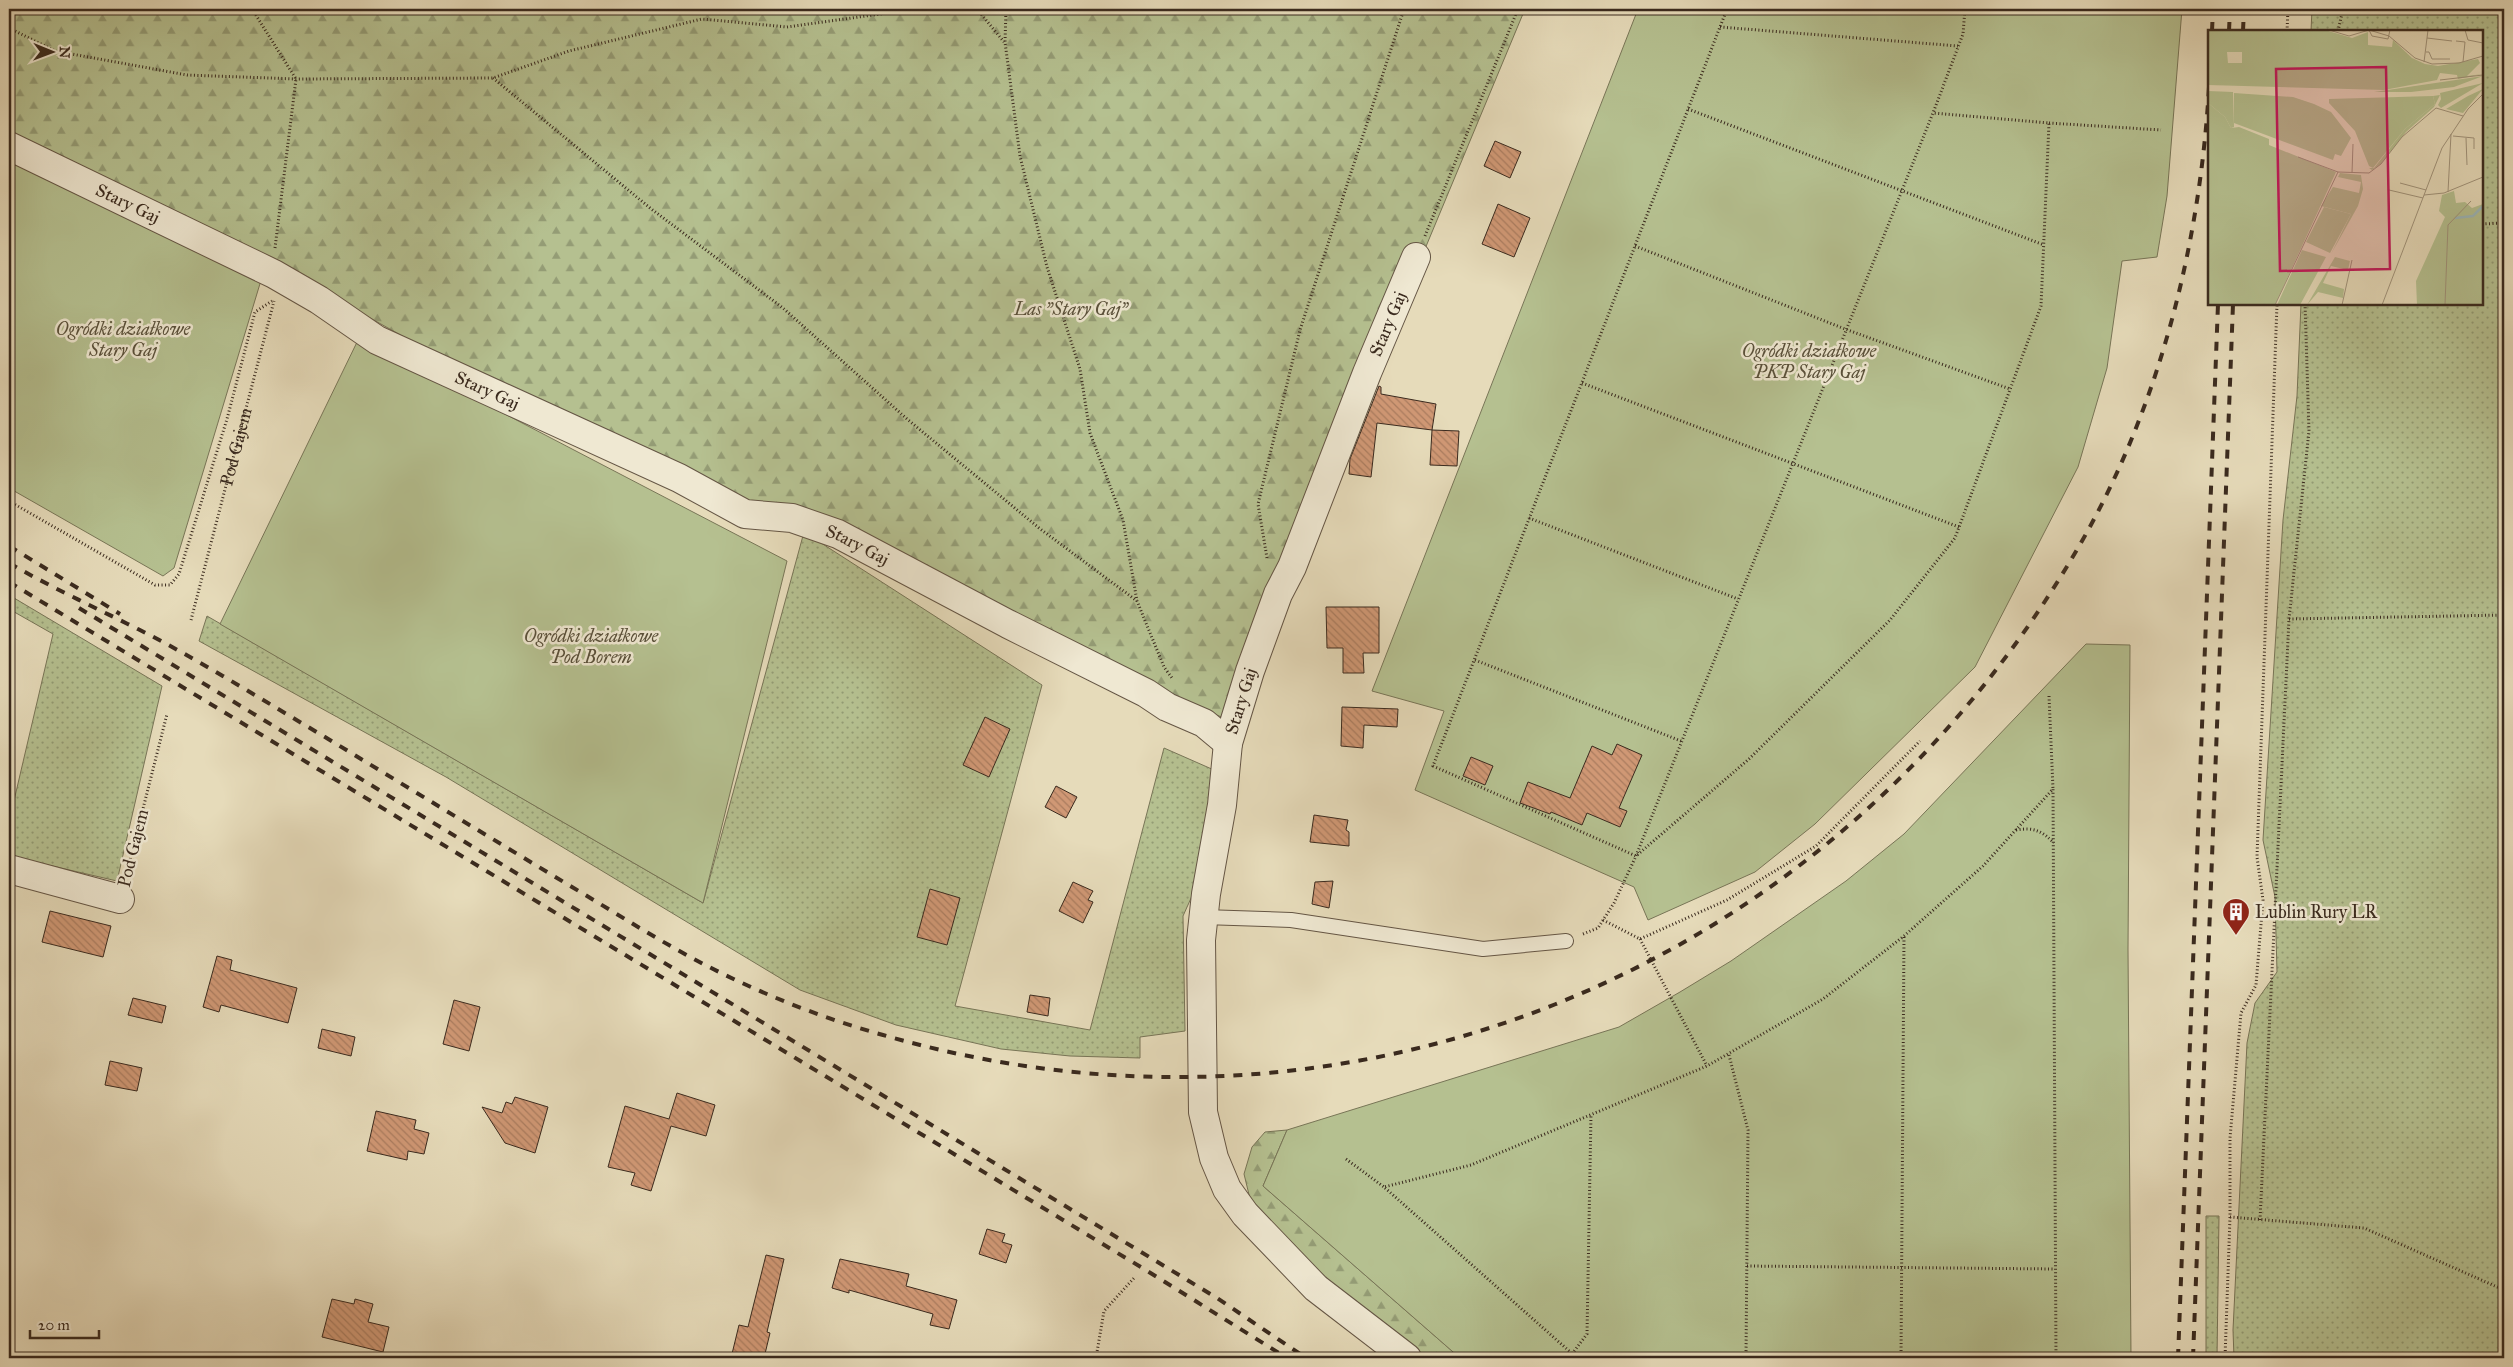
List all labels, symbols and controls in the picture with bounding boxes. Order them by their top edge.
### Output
north arrow [28,28,78,78]
inset map [2208,30,2483,305]
text: N [56,46,73,58]
street label: Stary Gaj [92,179,164,228]
street label: Stary Gaj [1364,288,1411,360]
park label: Las "Stary Gaj" [1013,298,1129,320]
park label: Ogródki działkowe Stary Gaj [56,318,191,361]
park label: Ogródki działkowe PKP Stary Gaj [1742,340,1877,383]
street label: Stary Gaj [452,366,523,415]
street label: Pod Gajem [215,405,257,488]
street label: Stary Gaj [823,520,893,570]
park label: Ogródki działkowe Pod Borem [524,625,659,668]
street label: Stary Gaj [1220,664,1261,737]
street label: Pod Gajem [113,807,153,889]
building icon: Lublin Rury LR [2221,897,2251,936]
place label: Lublin Rury LR [2255,901,2378,923]
scale bar [30,1307,99,1339]
text: 20 m [38,1316,70,1334]

